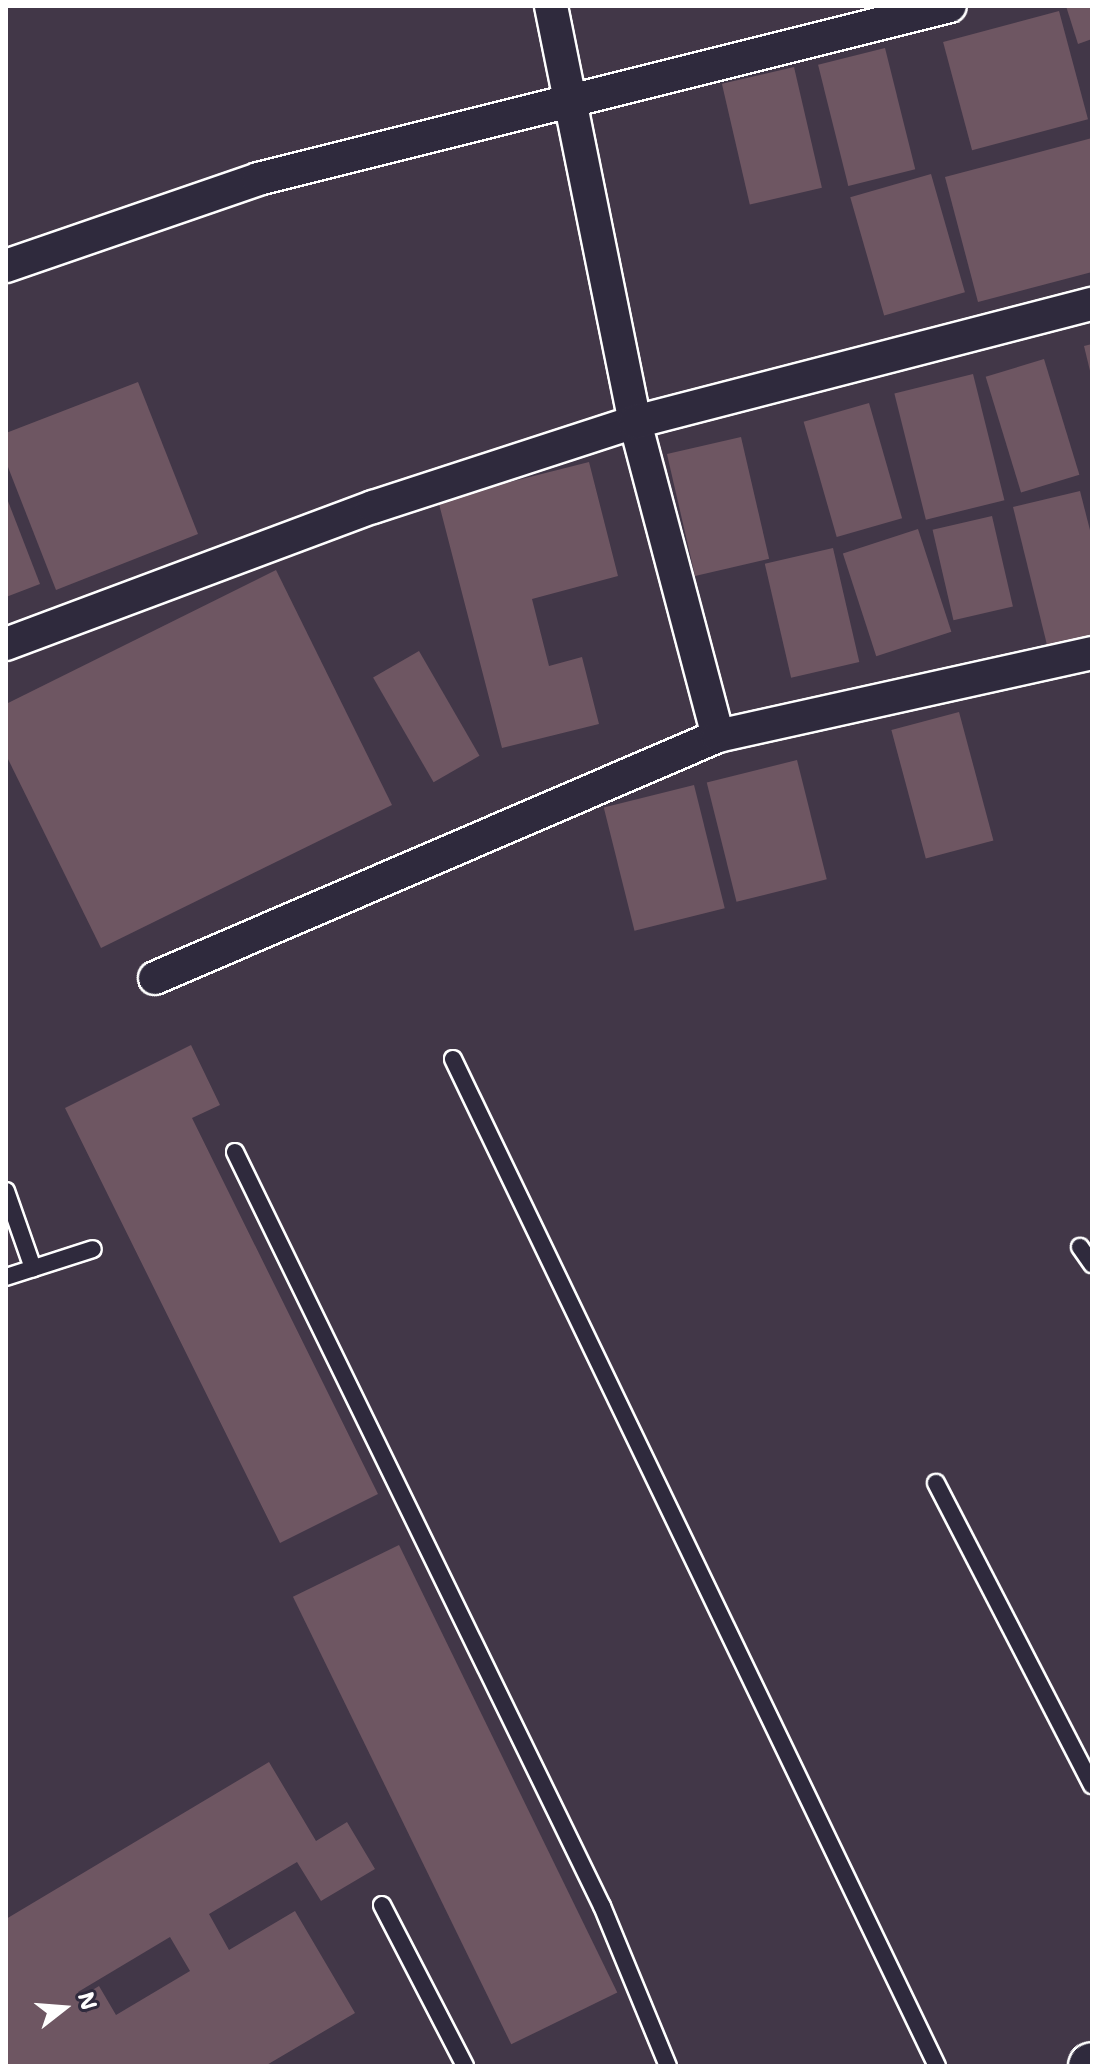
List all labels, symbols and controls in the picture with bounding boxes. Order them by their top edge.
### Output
north arrow [24,1968,104,2048]
text: N [71,1988,104,2013]

